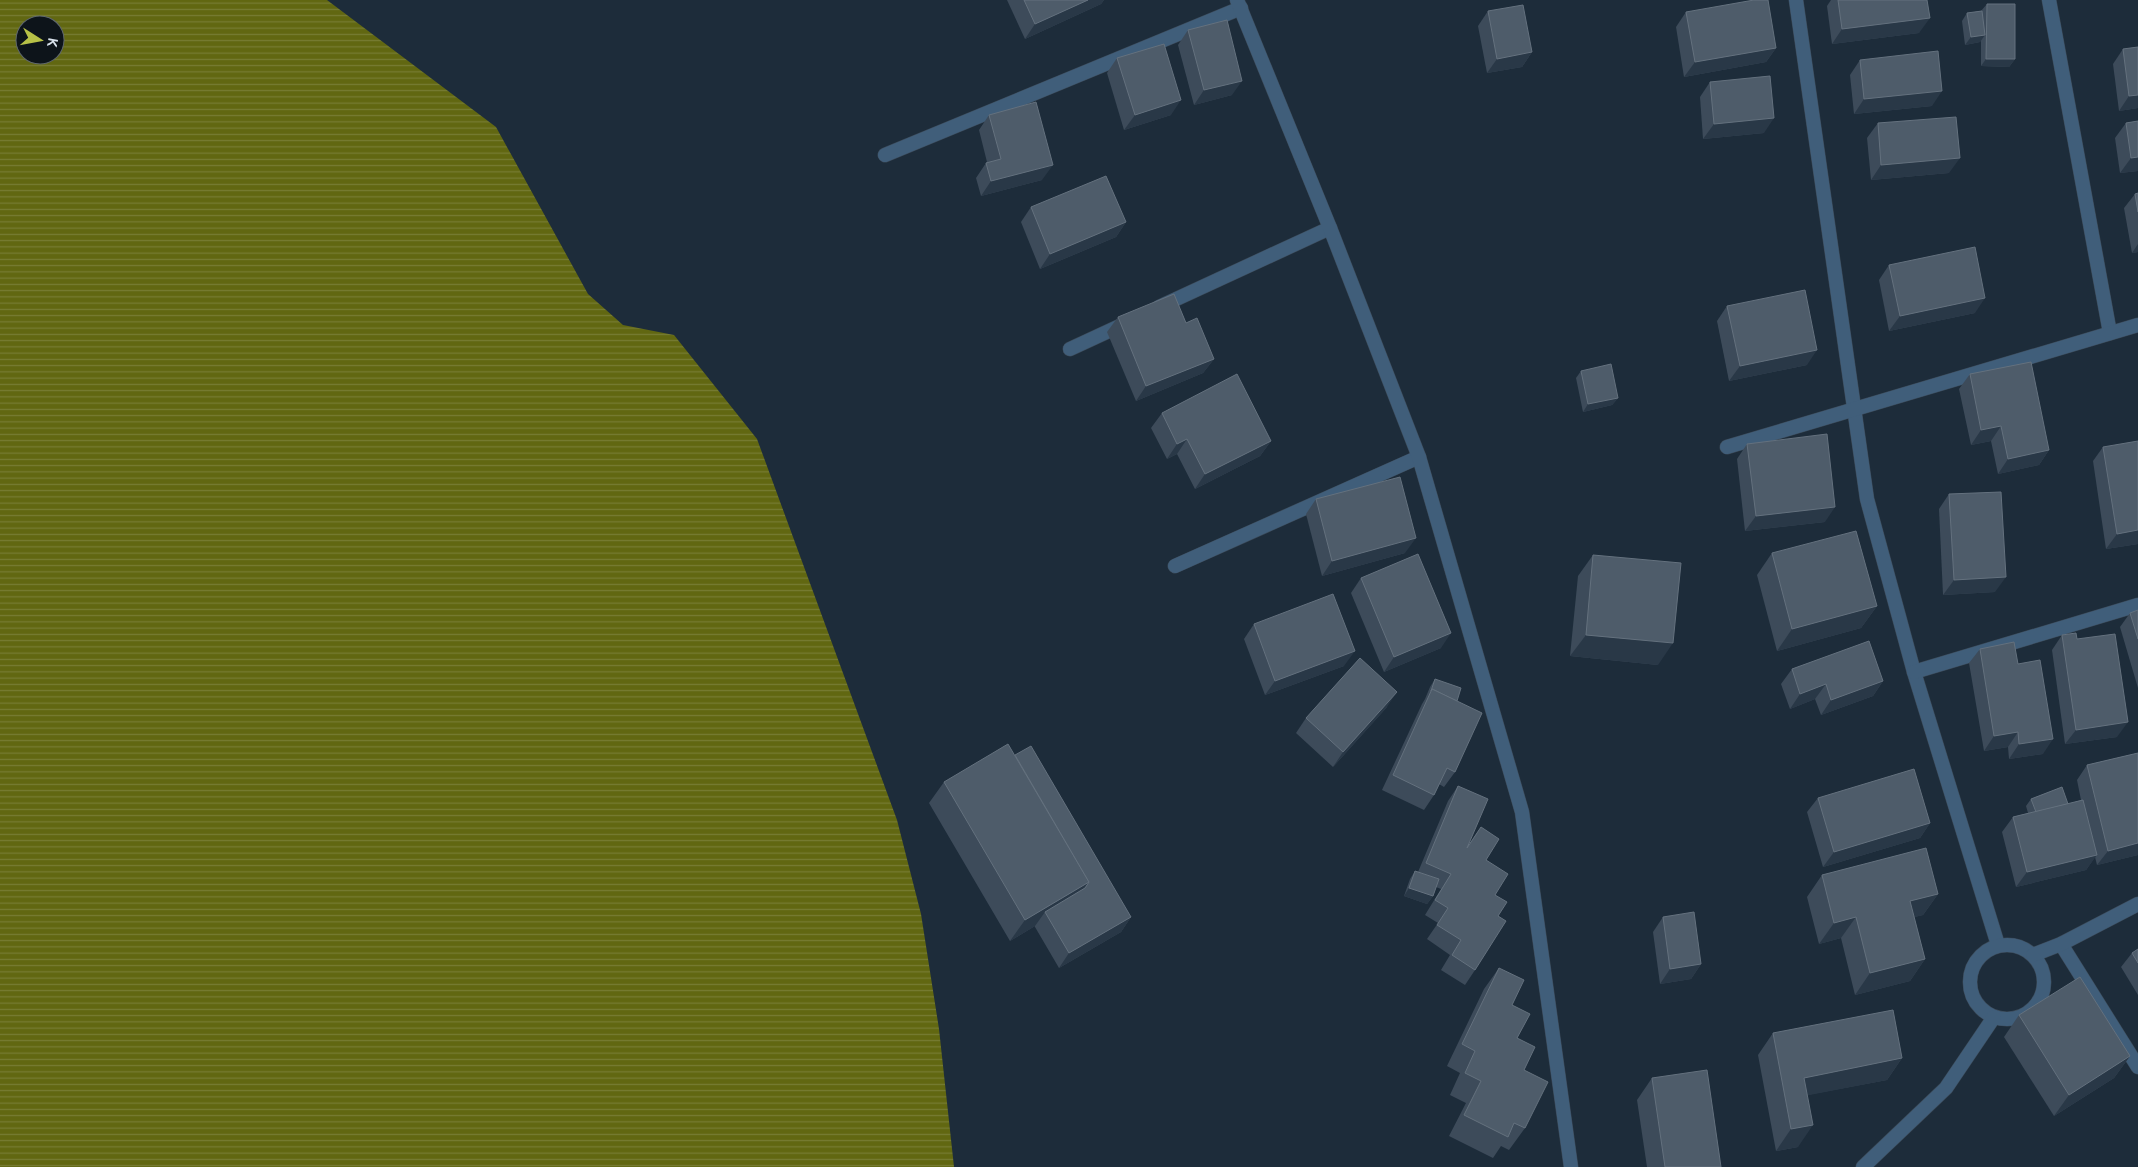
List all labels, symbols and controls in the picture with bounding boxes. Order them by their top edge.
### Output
north arrow [15,15,65,65]
text: K [44,36,62,49]

